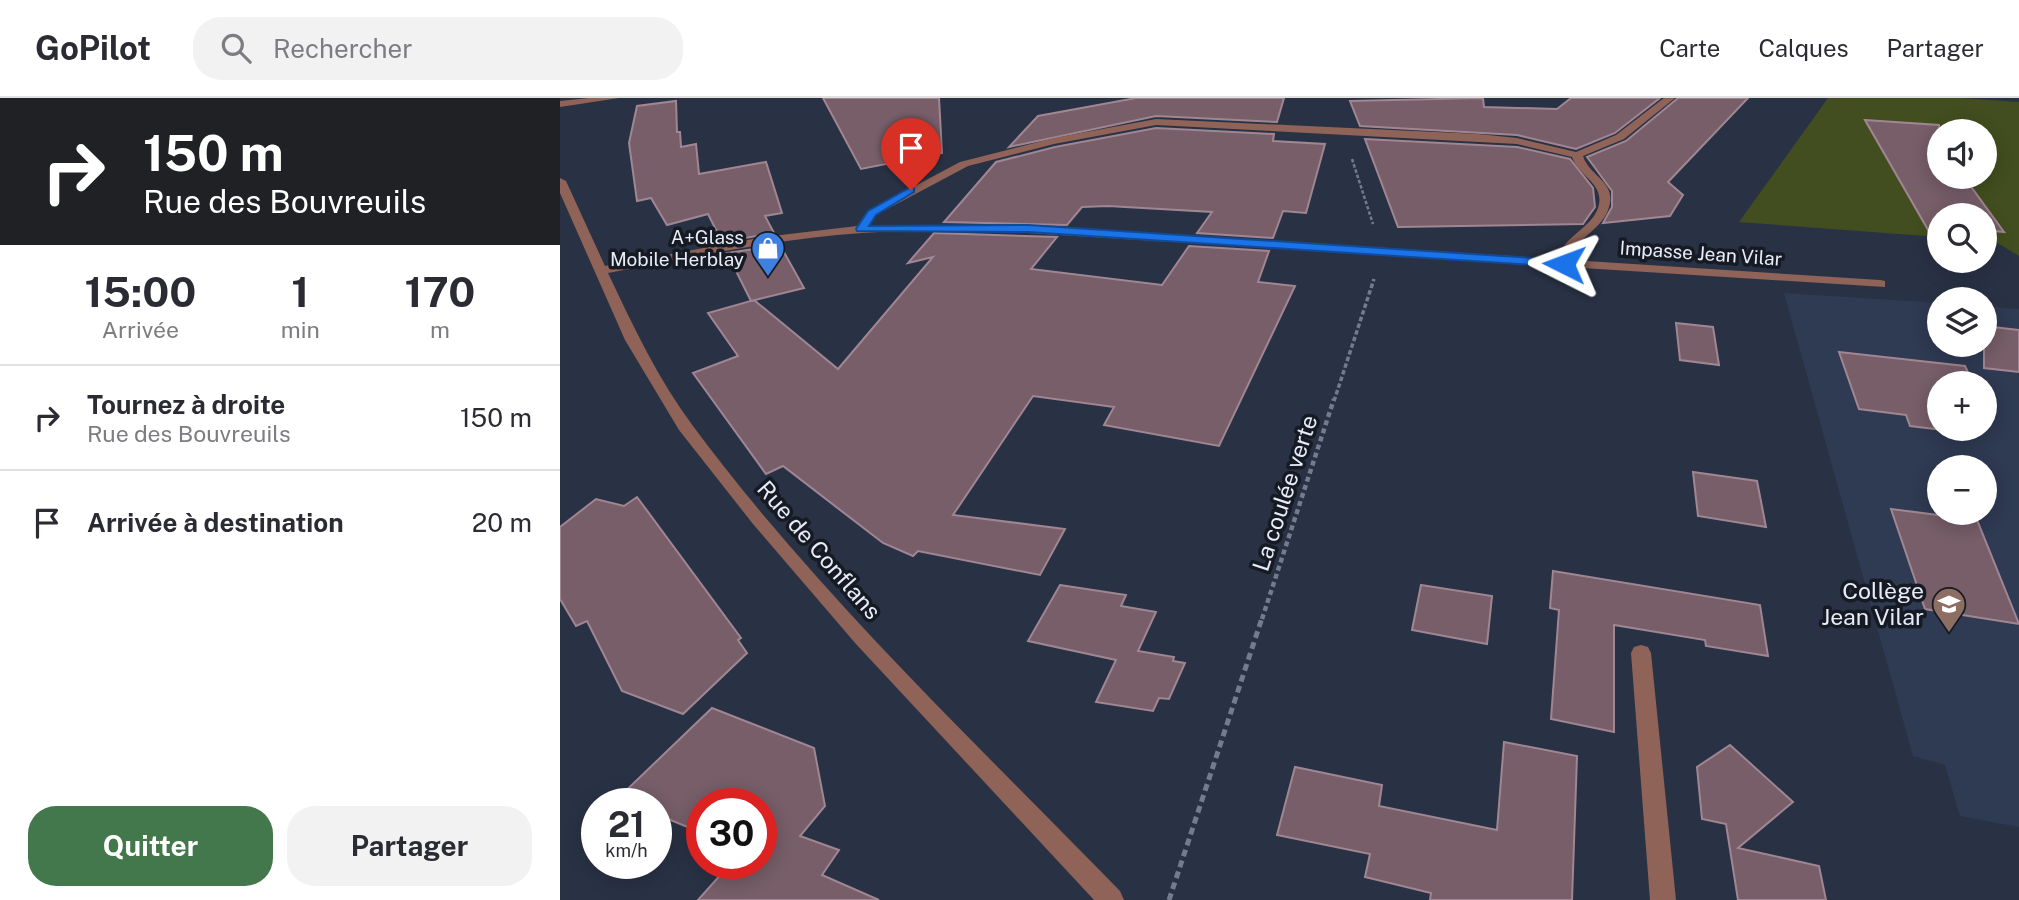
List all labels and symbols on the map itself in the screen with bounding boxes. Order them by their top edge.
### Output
pin [881,118,941,190]
place label: A+Glass Mobile Herblay [610,226,744,270]
position arrow [1527,227,1601,301]
shop icon: A+Glass Mobile Herblay [749,229,787,278]
street label: Impasse Jean Vilar [1619,236,1783,270]
street label: La coulée verte [1247,412,1322,574]
street label: Rue de Conflans [752,475,887,624]
place label: Collège Jean Vilar [1821,577,1924,630]
school or university icon: Collège Jean Vilar [1930,585,1968,634]
speed limit sign: 30 [686,788,777,879]

